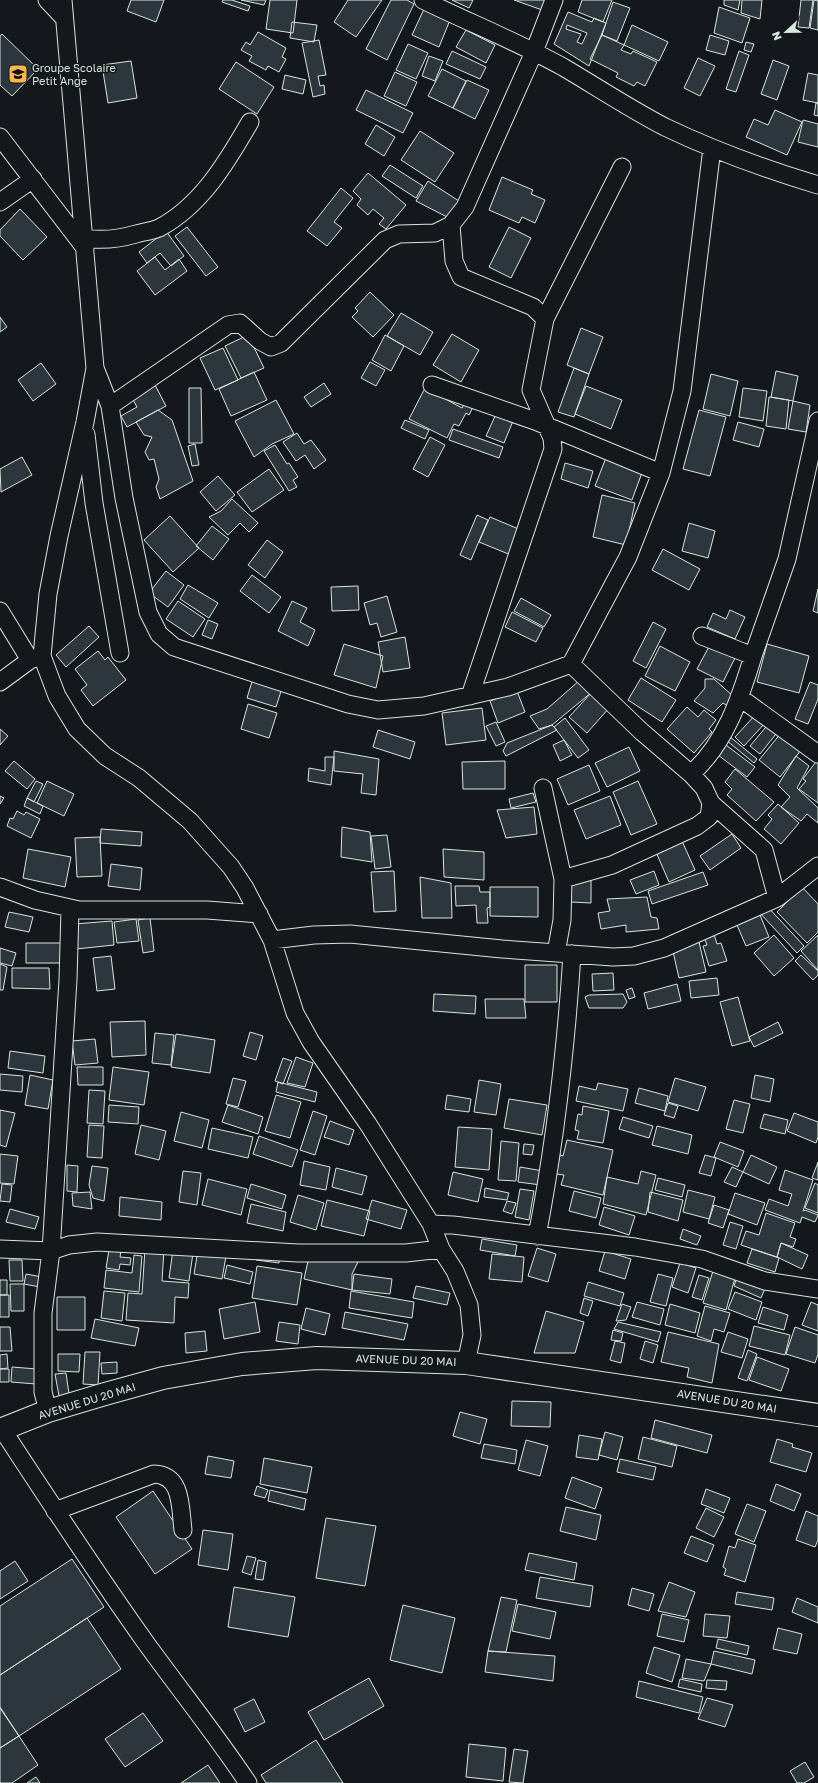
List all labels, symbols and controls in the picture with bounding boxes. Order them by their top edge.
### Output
north arrow [766,12,806,52]
text: N [769,30,784,42]
place label: Groupe Scolaire Petit Ange [32,61,116,87]
school or university icon: Groupe Scolaire Petit Ange [7,63,29,85]
street label: AVENUE DU 20 MAI [355,1351,457,1368]
street label: AVENUE DU 20 MAI [37,1380,137,1422]
street label: AVENUE DU 20 MAI [676,1386,778,1415]

